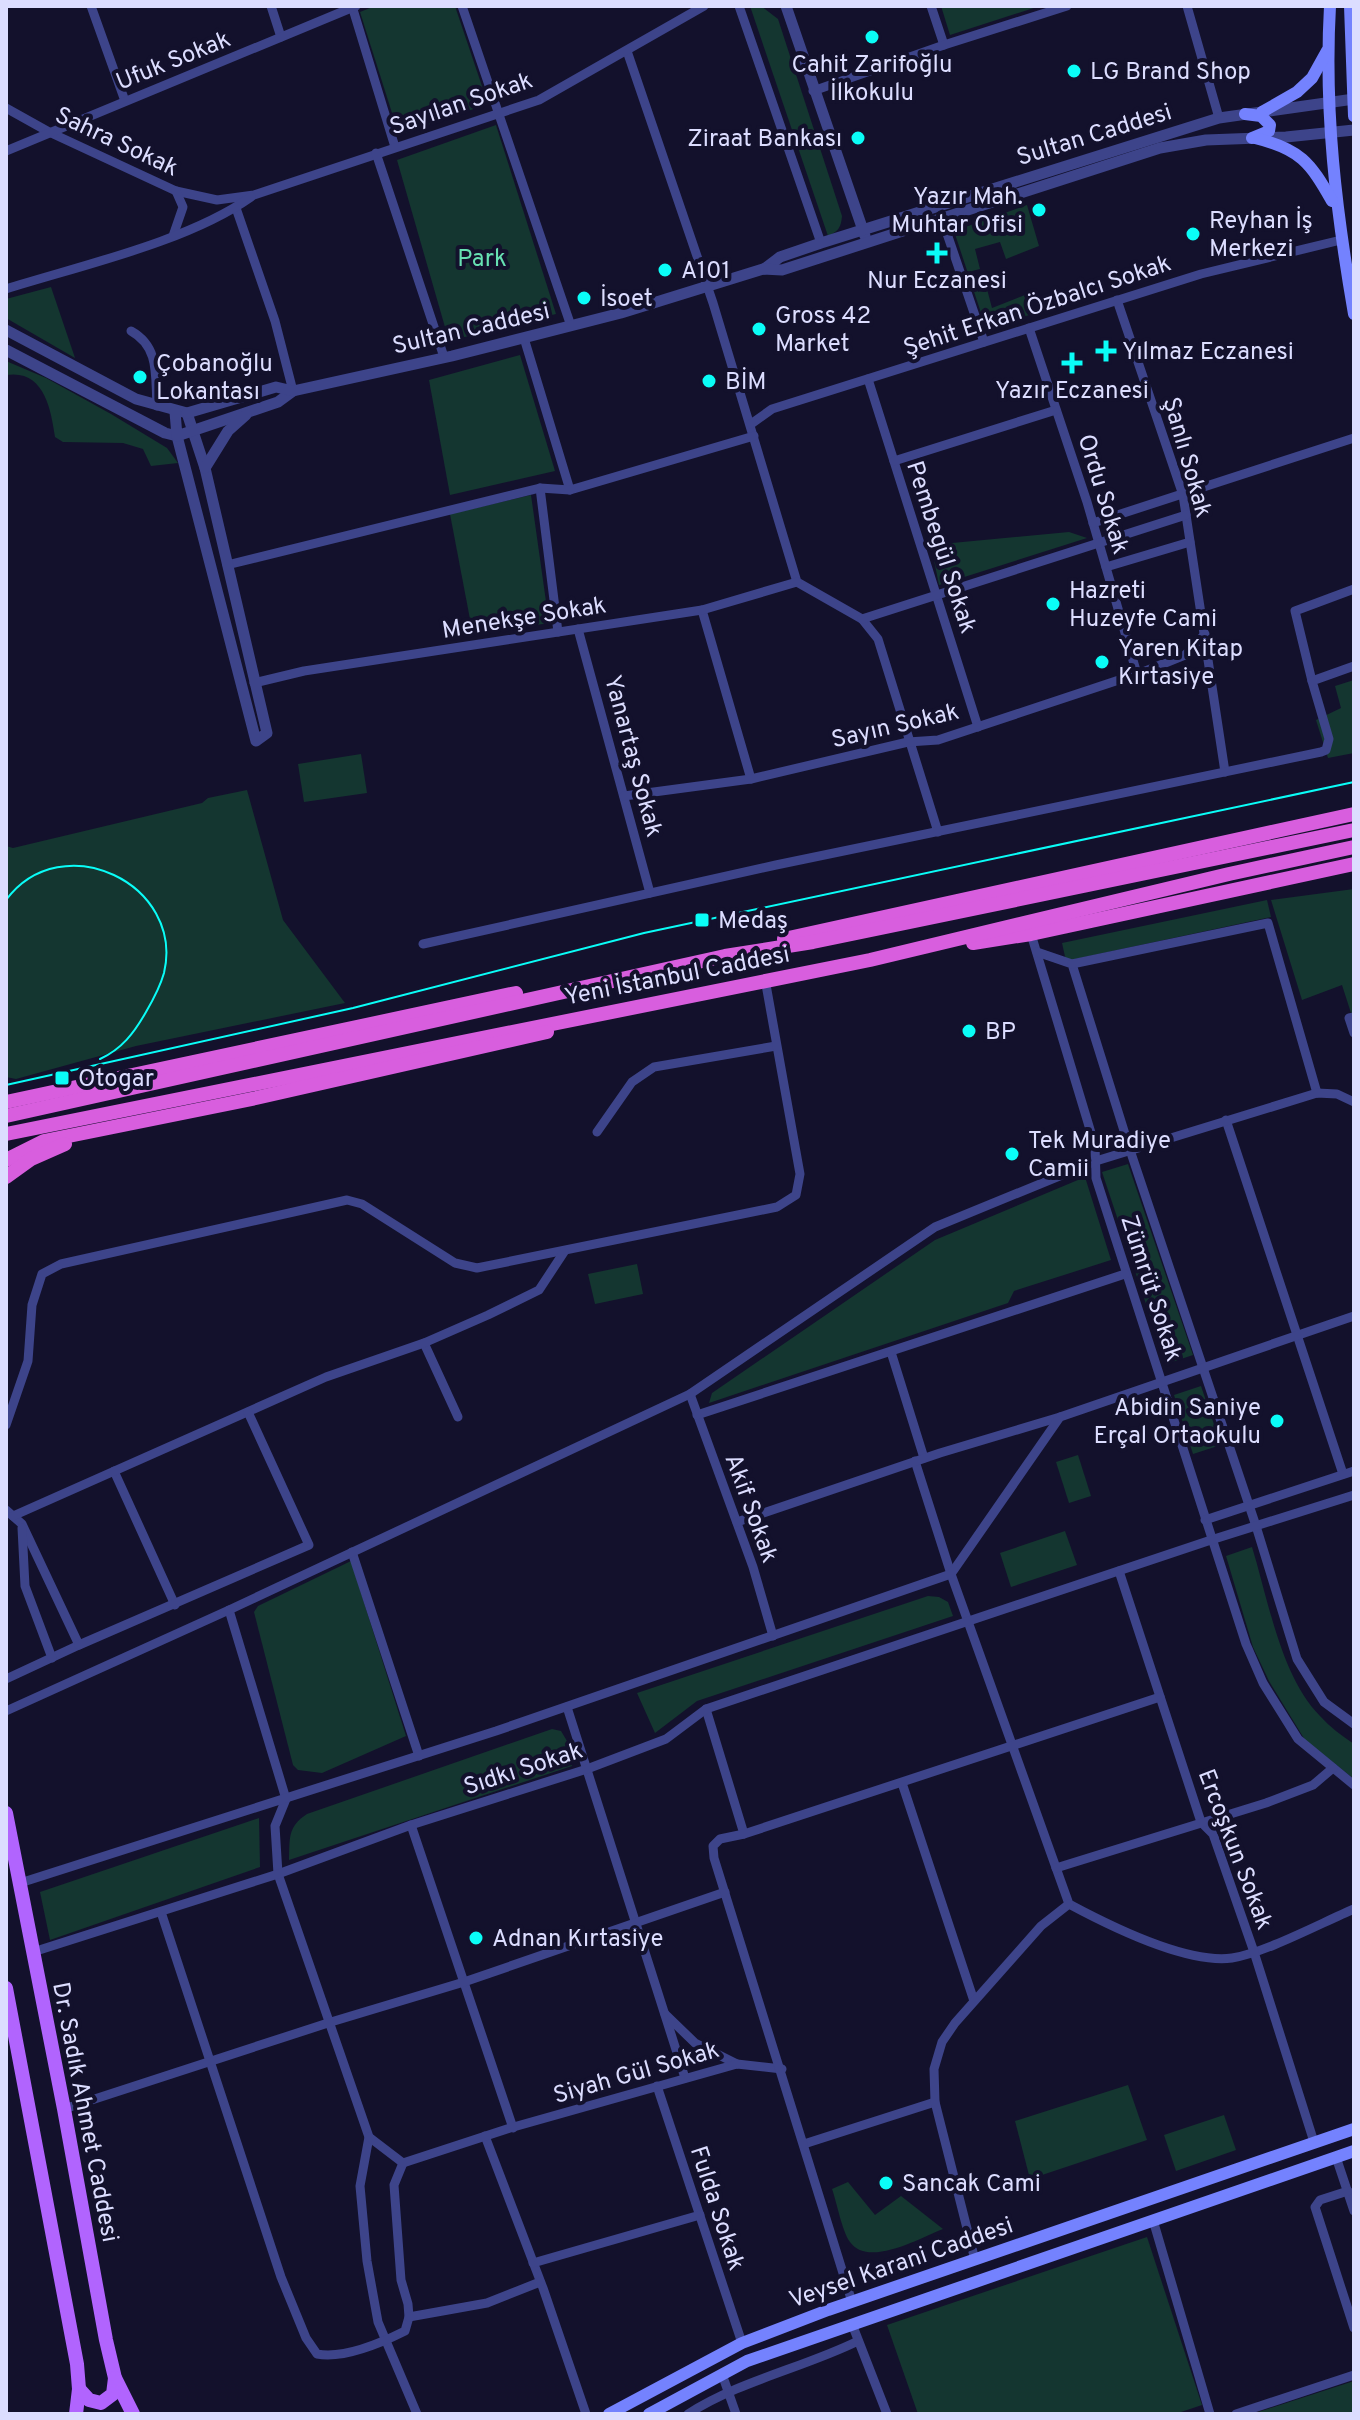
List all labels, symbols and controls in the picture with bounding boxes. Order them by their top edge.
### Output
street label: Ufuk Sokak [112,25,235,98]
marker: Cahit Zarifoğlu İlkokulu [863,28,881,46]
place label: Cahit Zarifoğlu İlkokulu [792,51,952,109]
place label: LG Brand Shop [1090,58,1251,88]
marker: LG Brand Shop [1065,62,1083,80]
street label: Sayılan Sokak [386,66,537,143]
street label: Sultan Caddesi [1013,98,1176,174]
street label: Sahra Sokak [50,101,183,184]
place label: Ziraat Bankası [687,125,842,155]
marker: Ziraat Bankası [849,129,867,147]
place label: Yazır Mah. Muhtar Ofisi [891,183,1023,241]
marker: Yazır Mah. Muhtar Ofisi [1030,201,1048,219]
place label: Reyhan İş Merkezi [1209,206,1313,265]
marker: Reyhan İş Merkezi [1184,225,1202,243]
marker: Nur Eczanesi [928,244,946,262]
park label: Park [457,245,507,275]
street label: Şehit Erkan Özbalcı Sokak [899,248,1175,364]
place label: A101 [681,257,730,287]
marker: A101 [656,261,674,279]
place label: Nur Eczanesi [867,267,1007,297]
place label: İsoet [600,284,653,315]
marker: İsoet [575,289,593,307]
street label: Sultan Caddesi [390,297,553,363]
place label: Gross 42 Market [775,302,871,360]
marker: Gross 42 Market [750,320,768,338]
place label: Yılmaz Eczanesi [1122,338,1294,368]
marker: Yılmaz Eczanesi [1097,342,1115,360]
place label: Çobanoğlu Lokantası [156,350,273,408]
marker: Yazır Eczanesi [1063,354,1081,372]
place label: BİM [725,367,767,398]
marker: Çobanoğlu Lokantası [131,368,149,386]
marker: BİM [700,372,718,390]
place label: Yazır Eczanesi [995,377,1149,407]
street label: Şanlı Sokak [1155,394,1218,521]
street label: Ordu Sokak [1070,431,1135,558]
street label: Pembegül Sokak [898,458,982,638]
place label: Hazreti Huzeyfe Cami [1069,577,1217,635]
street label: Menekşe Sokak [440,591,609,647]
marker: Hazreti Huzeyfe Cami [1044,595,1062,613]
place label: Yaren Kitap Kırtasiye [1118,635,1243,693]
marker: Yaren Kitap Kırtasiye [1093,653,1111,671]
street label: Yanartaş Sokak [596,672,668,841]
street label: Sayın Sokak [829,698,962,756]
place label: Medaş [718,907,788,937]
marker: Medaş [693,911,711,929]
street label: Yeni İstanbul Caddesi [562,939,792,1013]
place label: BP [985,1018,1016,1048]
marker: BP [960,1022,978,1040]
place label: Otogar [78,1065,154,1095]
marker: Otogar [53,1069,71,1087]
place label: Tek Muradiye Camii [1028,1127,1171,1185]
marker: Tek Muradiye Camii [1003,1145,1021,1163]
street label: Zümrüt Sokak [1112,1212,1188,1366]
place label: Abidin Saniye Erçal Ortaokulu [1093,1394,1261,1452]
marker: Abidin Saniye Erçal Ortaokulu [1268,1412,1286,1430]
street label: Akif Sokak [717,1450,784,1567]
street label: Sıdkı Sokak [460,1737,587,1803]
street label: Ercoşkun Sokak [1190,1765,1279,1934]
place label: Adnan Kırtasiye [492,1925,663,1955]
marker: Adnan Kırtasiye [467,1929,485,1947]
street label: Dr. Sadık Ahmet Caddesi [44,1980,124,2245]
street label: Siyah Gül Sokak [550,2036,723,2112]
street label: Fulda Sokak [682,2143,750,2275]
place label: Sancak Cami [902,2170,1041,2200]
marker: Sancak Cami [877,2174,895,2192]
street label: Veysel Karani Caddesi [786,2211,1018,2316]

